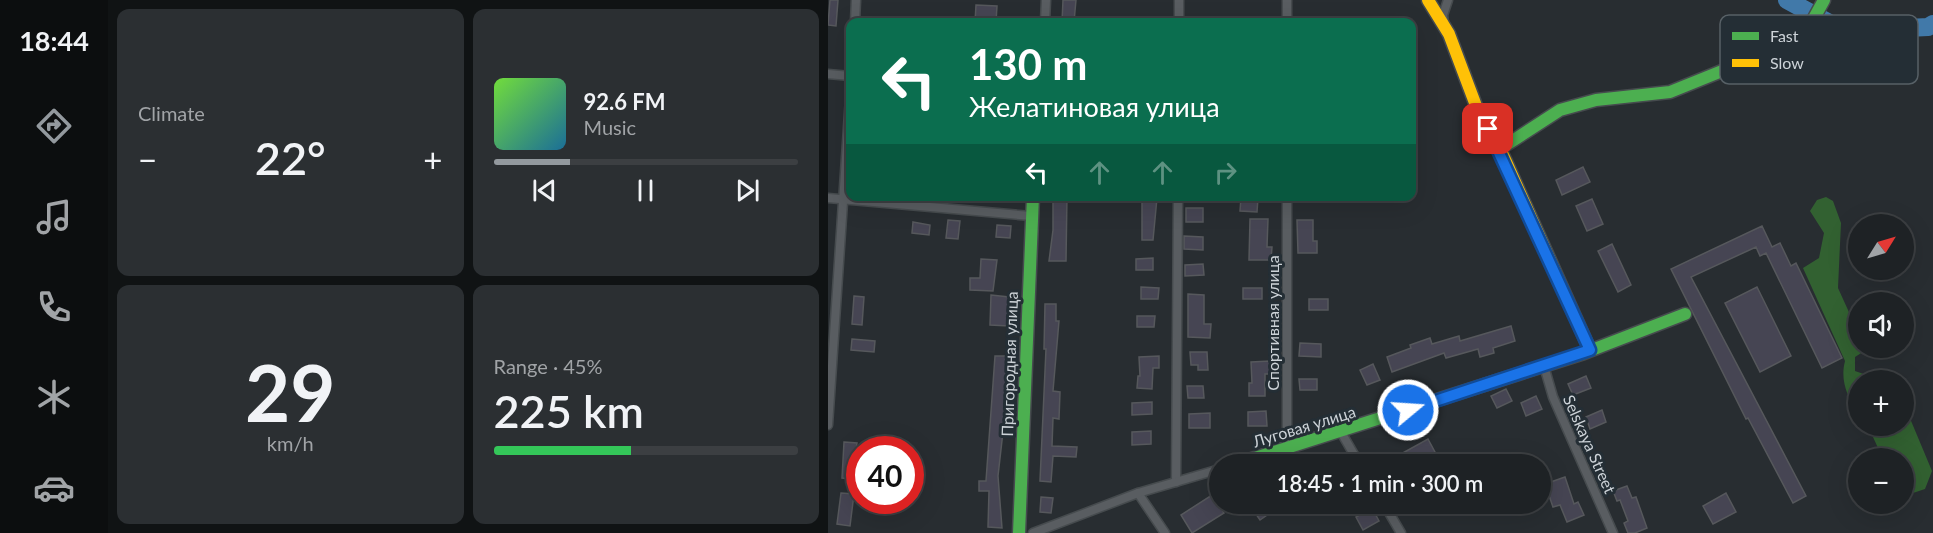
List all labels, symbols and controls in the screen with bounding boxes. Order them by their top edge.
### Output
legend [1720,15,1918,84]
text: 18:44 [19,24,89,57]
text: Fast [1770,26,1799,45]
text: 130 m [969,39,1087,89]
icon: left [870,42,948,120]
text: Slow [1770,53,1804,72]
text: 92.6 FM [584,88,666,115]
text: Желатиновая улица [969,90,1220,123]
text: Climate [138,101,205,125]
pin [1462,103,1513,154]
icon: directions [33,105,75,147]
icon: arrive [1471,112,1504,145]
text: Music [584,115,636,139]
text: 22° [255,131,326,185]
text: − [138,139,157,179]
text: + [423,139,442,179]
icon: left [1020,156,1053,189]
icon: ahead [1083,156,1116,189]
icon: ahead [1146,156,1179,189]
icon: right [1209,156,1242,189]
icon: previous [528,174,561,207]
icon: pause [629,174,662,207]
icon: next [731,174,764,207]
icon: music [33,196,75,238]
north arrow [1848,214,1914,280]
map controls [1848,214,1914,514]
street label: Спортивная улица [1263,255,1282,391]
icon: phone [33,286,75,328]
street label: Пригородная улица [997,291,1021,437]
button: sound [1848,292,1914,358]
text: 29 [245,345,335,439]
text: Range · 45% [494,354,602,378]
button: + [1848,370,1914,436]
icon: climate [33,376,75,418]
position arrow [1376,378,1440,442]
text: 225 km [494,384,644,438]
street label: Selskaya Street [1560,392,1620,496]
street label: Луговая улица [1249,401,1358,451]
text: km/h [267,431,314,455]
speed limit sign: 40 [846,436,924,514]
button: − [1848,448,1914,514]
icon: car [33,467,75,509]
text: 18:45 · 1 min · 300 m [1277,470,1483,497]

